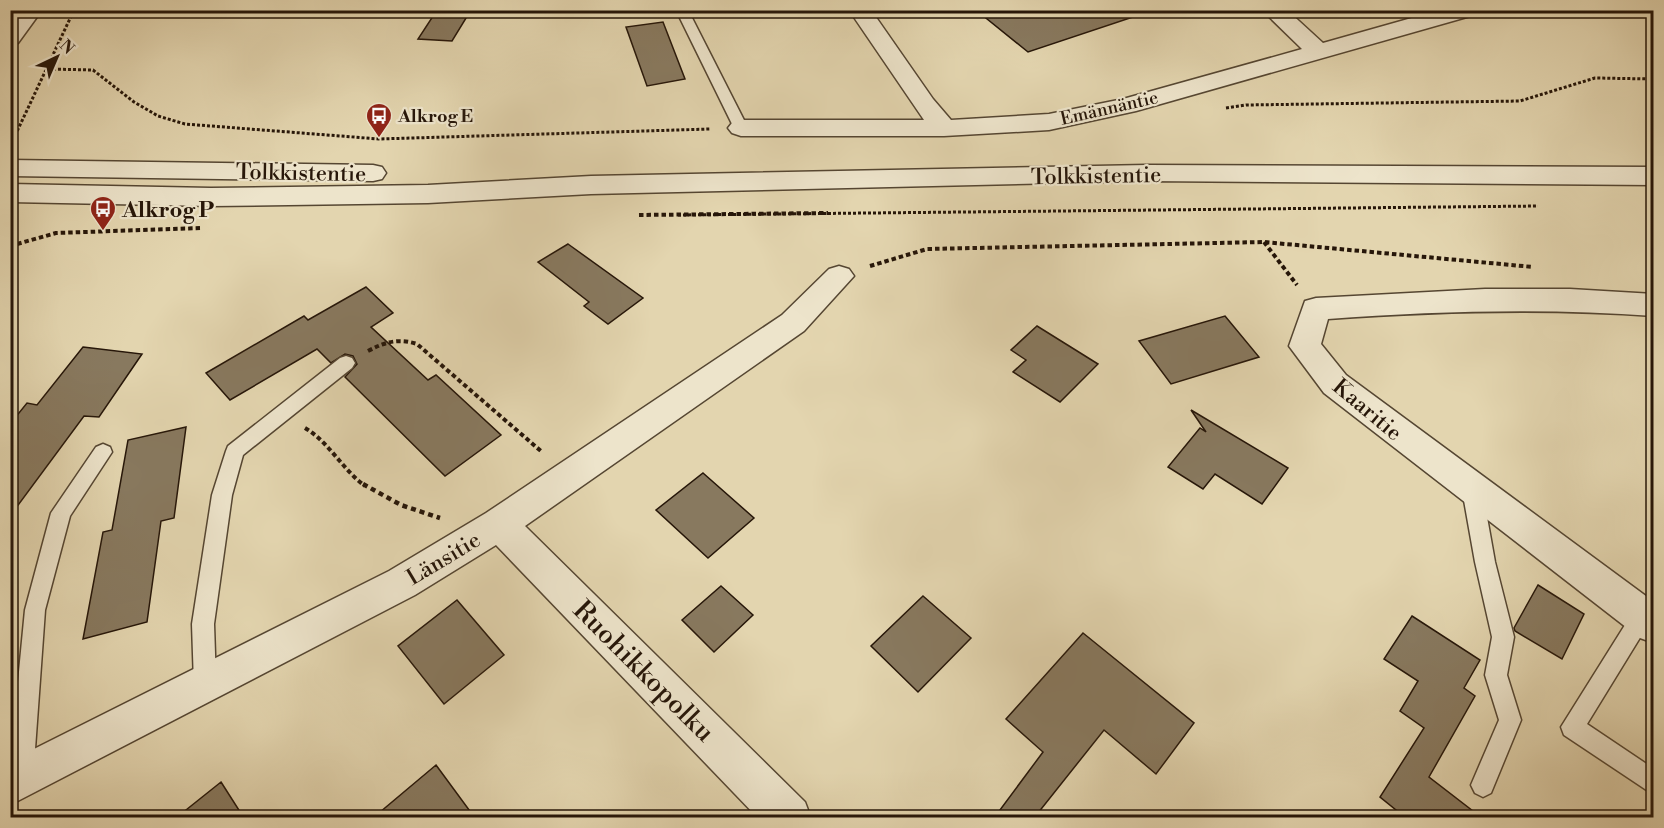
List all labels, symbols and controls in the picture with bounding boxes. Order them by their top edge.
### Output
north arrow [27,27,87,87]
text: N [55,35,78,59]
street label: Emännäntie [1058,86,1160,131]
bus stop icon: Alkrog E [364,101,394,139]
place label: Alkrog E [397,105,473,128]
street label: Tolkkistentie [236,159,366,188]
street label: Tolkkistentie [1031,162,1161,191]
bus stop icon: Alkrog P [88,194,118,232]
place label: Alkrog P [121,197,214,224]
street label: Kaaritie [1327,373,1407,447]
street label: Länsitie [402,527,486,592]
street label: Ruohikkopolku [565,594,722,750]

